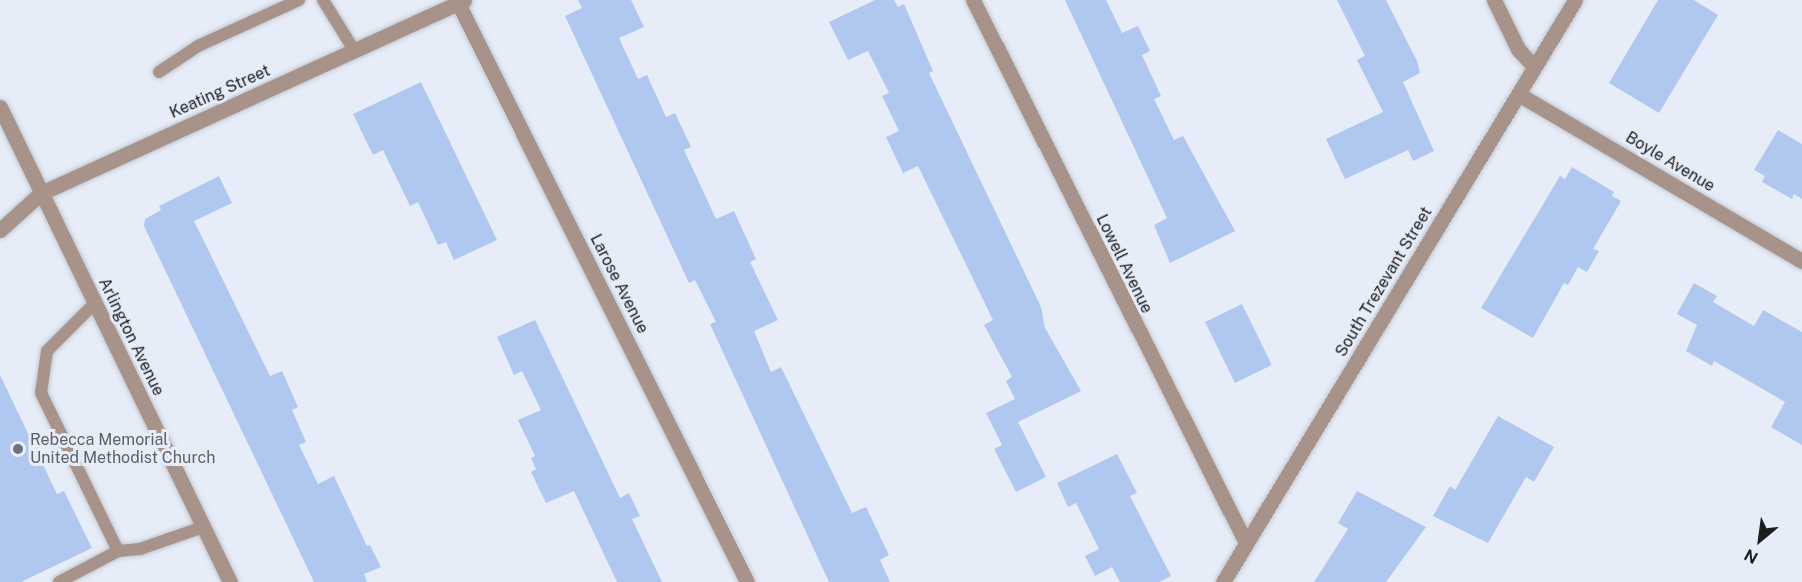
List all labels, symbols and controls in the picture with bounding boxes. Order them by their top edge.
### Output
street label: Keating Street [167,61,273,123]
street label: Boyle Avenue [1622,128,1718,196]
street label: South Trezevant Street [1332,204,1436,360]
street label: Lowell Avenue [1092,211,1156,317]
street label: Larose Avenue [586,231,652,337]
street label: Arlington Avenue [94,275,168,399]
place label: Rebecca Memorial United Methodist Church [30,430,215,468]
marker: Rebecca Memorial United Methodist Church [11,442,25,456]
north arrow [1730,510,1790,570]
text: N [1741,545,1761,568]

